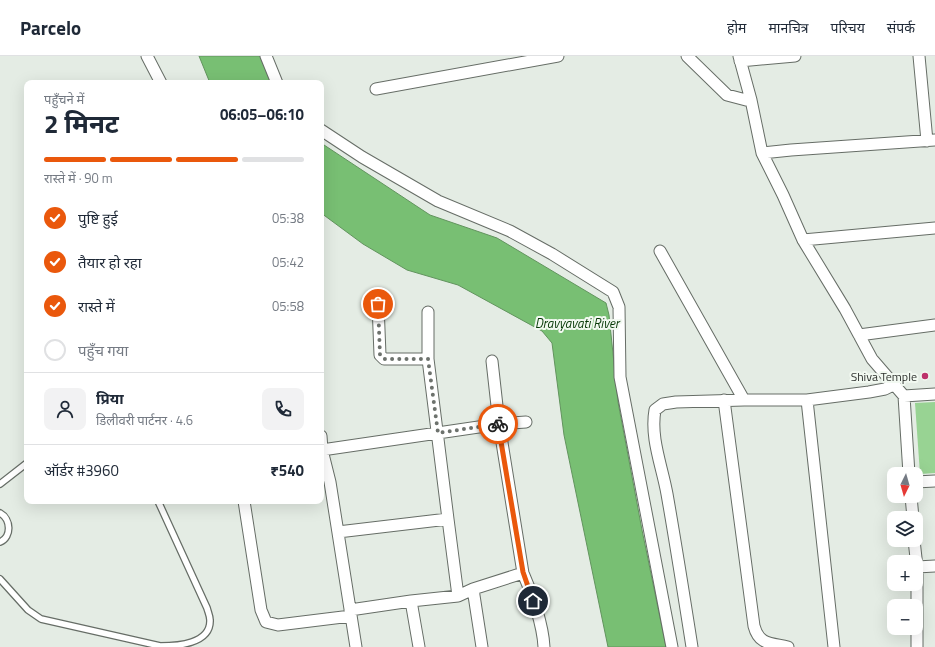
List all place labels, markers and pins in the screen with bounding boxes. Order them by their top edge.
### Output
pin [361,287,395,321]
place label: Shiva Temple [851,367,917,386]
marker: Shiva Temple [920,371,930,381]
pin [516,584,550,618]

